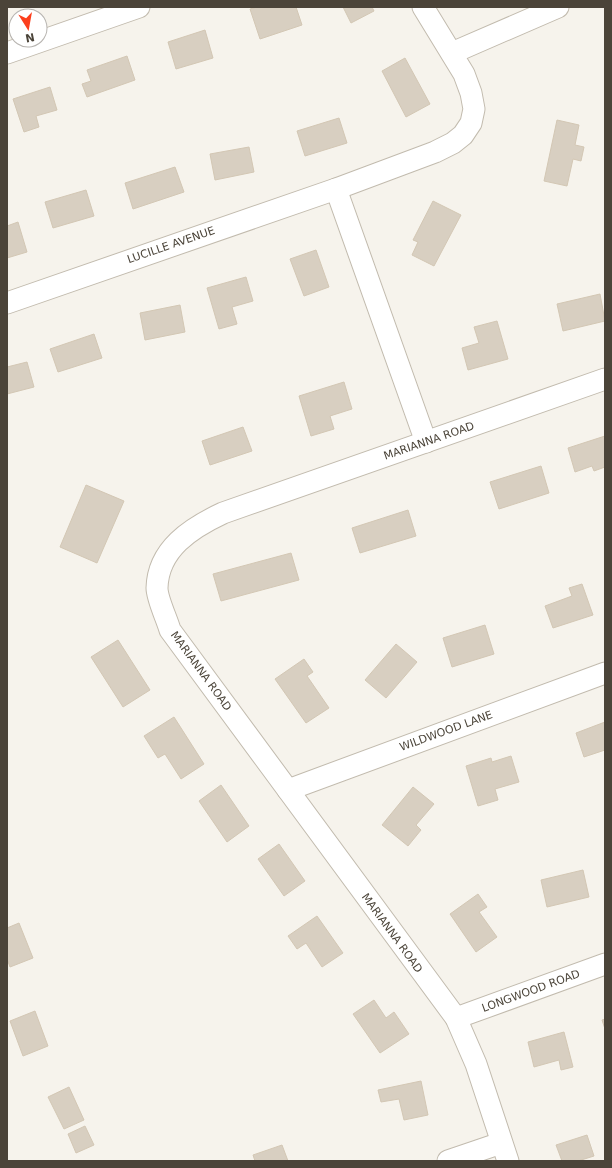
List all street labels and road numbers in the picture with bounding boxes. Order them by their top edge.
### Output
street label: LUCILLE AVENUE [125,224,217,266]
street label: MARIANNA ROAD [382,419,476,463]
street label: MARIANNA ROAD [168,629,234,713]
street label: WILDWOOD LANE [398,708,494,754]
street label: MARIANNA ROAD [359,891,425,975]
street label: LONGWOOD ROAD [480,967,582,1015]

